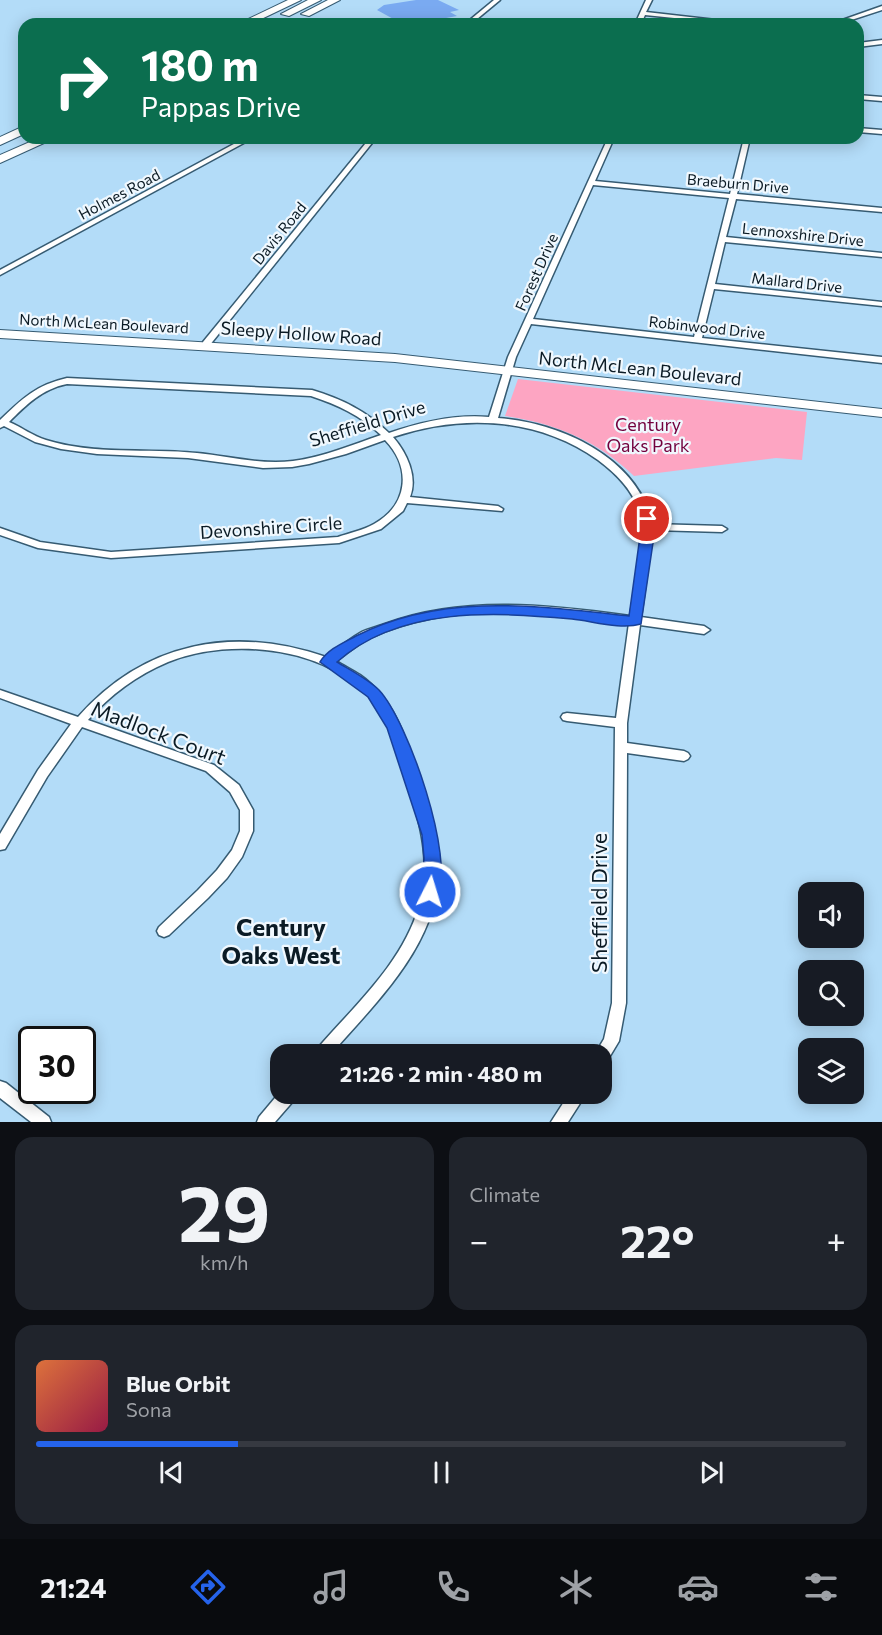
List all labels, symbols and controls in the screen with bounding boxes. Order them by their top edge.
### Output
text: 180 m [141,38,259,90]
icon: right [42,42,120,120]
text: Pappas Drive [141,90,301,123]
street label: Holmes Road [75,165,163,223]
street label: Braeburn Drive [686,170,790,196]
street label: Davis Road [248,198,310,268]
street label: Lennoxshire Drive [741,219,865,249]
street label: Forest Drive [511,230,561,314]
street label: Mallard Drive [751,268,843,296]
street label: North McLean Boulevard [19,310,189,336]
street label: Robinwood Drive [648,312,766,342]
street label: Sleepy Hollow Road [220,316,382,350]
street label: North McLean Boulevard [538,346,742,390]
street label: Sheffield Drive [306,395,428,451]
park label: Century Oaks Park [606,413,690,456]
pin [621,493,672,544]
icon: arrive [630,502,663,535]
street label: Devonshire Circle [199,511,343,543]
street label: Madlock Court [88,695,230,769]
street label: Sheffield Drive [586,833,611,973]
position arrow [398,860,462,924]
map controls [798,882,864,1104]
button: sound [798,882,864,948]
district label: Century Oaks West [222,912,341,969]
button: search [798,960,864,1026]
speed limit sign: 30 [18,1026,96,1104]
button: layers [798,1038,864,1104]
text: 21:26 · 2 min · 480 m [340,1060,542,1087]
text: 29 [178,1163,270,1258]
text: Climate [470,1182,540,1206]
text: 22° [620,1212,694,1267]
text: − [470,1219,488,1260]
text: + [827,1219,846,1260]
text: km/h [200,1250,249,1274]
text: Blue Orbit [126,1370,230,1397]
text: Sona [126,1397,172,1421]
icon: previous [155,1456,188,1489]
icon: pause [425,1456,458,1489]
icon: next [695,1456,728,1489]
icon: directions [187,1566,229,1608]
icon: music [310,1566,352,1608]
icon: phone [432,1566,474,1608]
icon: climate [555,1566,597,1608]
icon: car [677,1566,719,1608]
icon: filters [800,1566,842,1608]
text: 21:24 [40,1571,107,1604]

